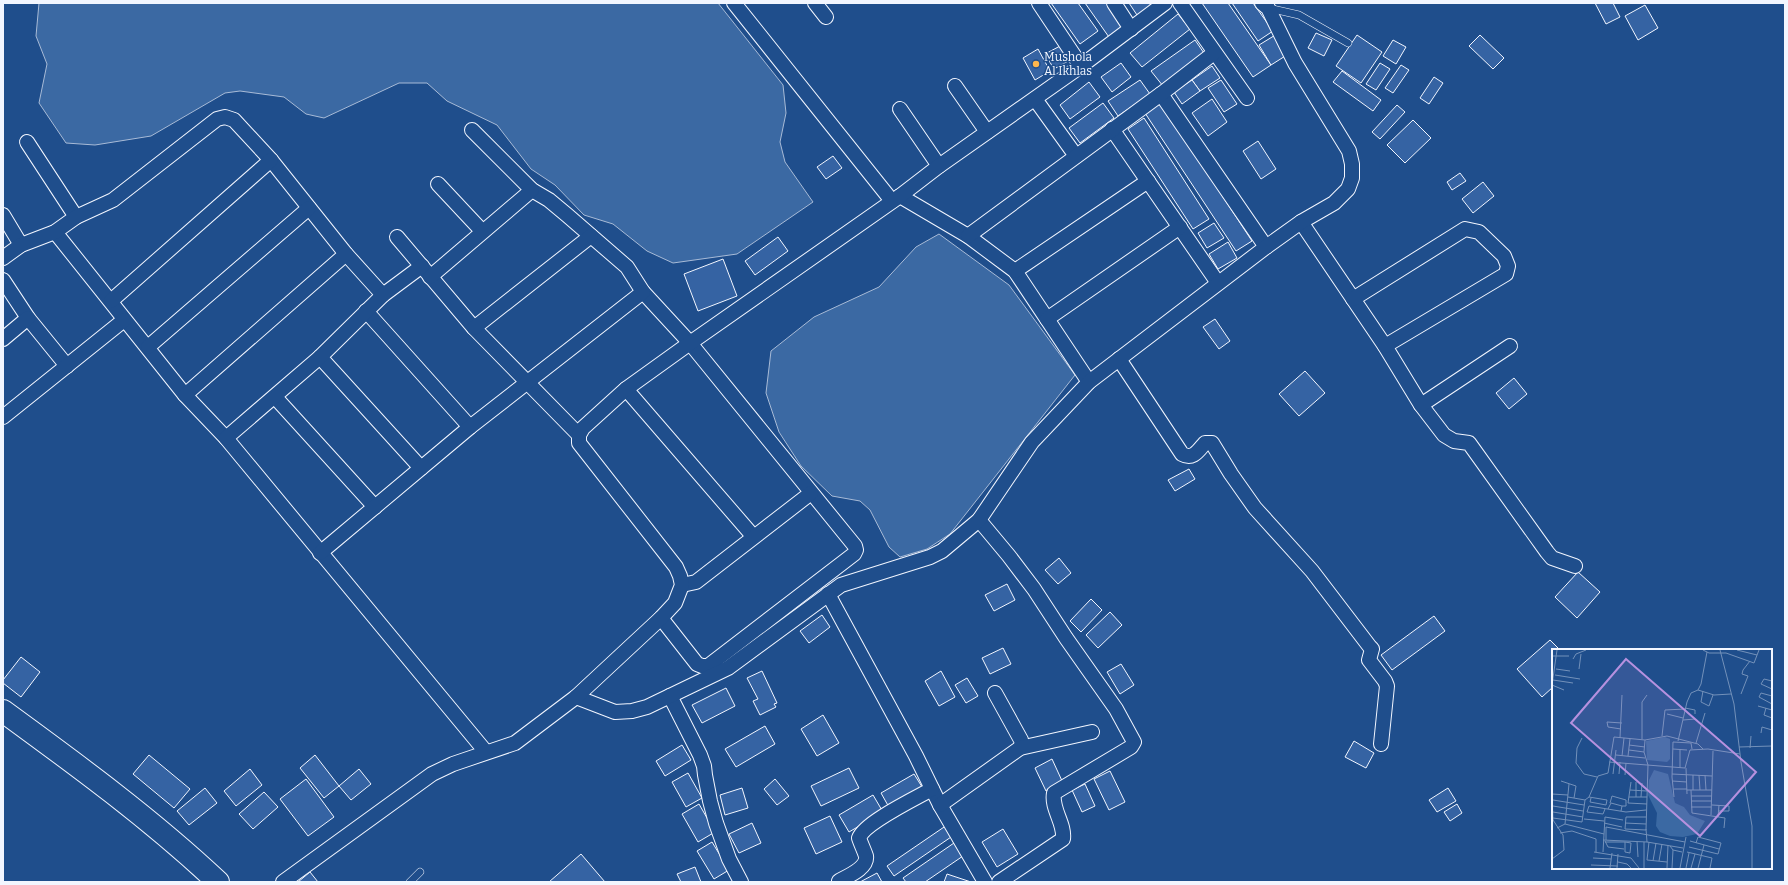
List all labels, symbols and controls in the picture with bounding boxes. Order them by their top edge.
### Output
place label: Mushola Al Ikhlas [1044,50,1093,78]
marker: Mushola Al Ikhlas [1031,59,1041,69]
inset map [1552,649,1772,869]

